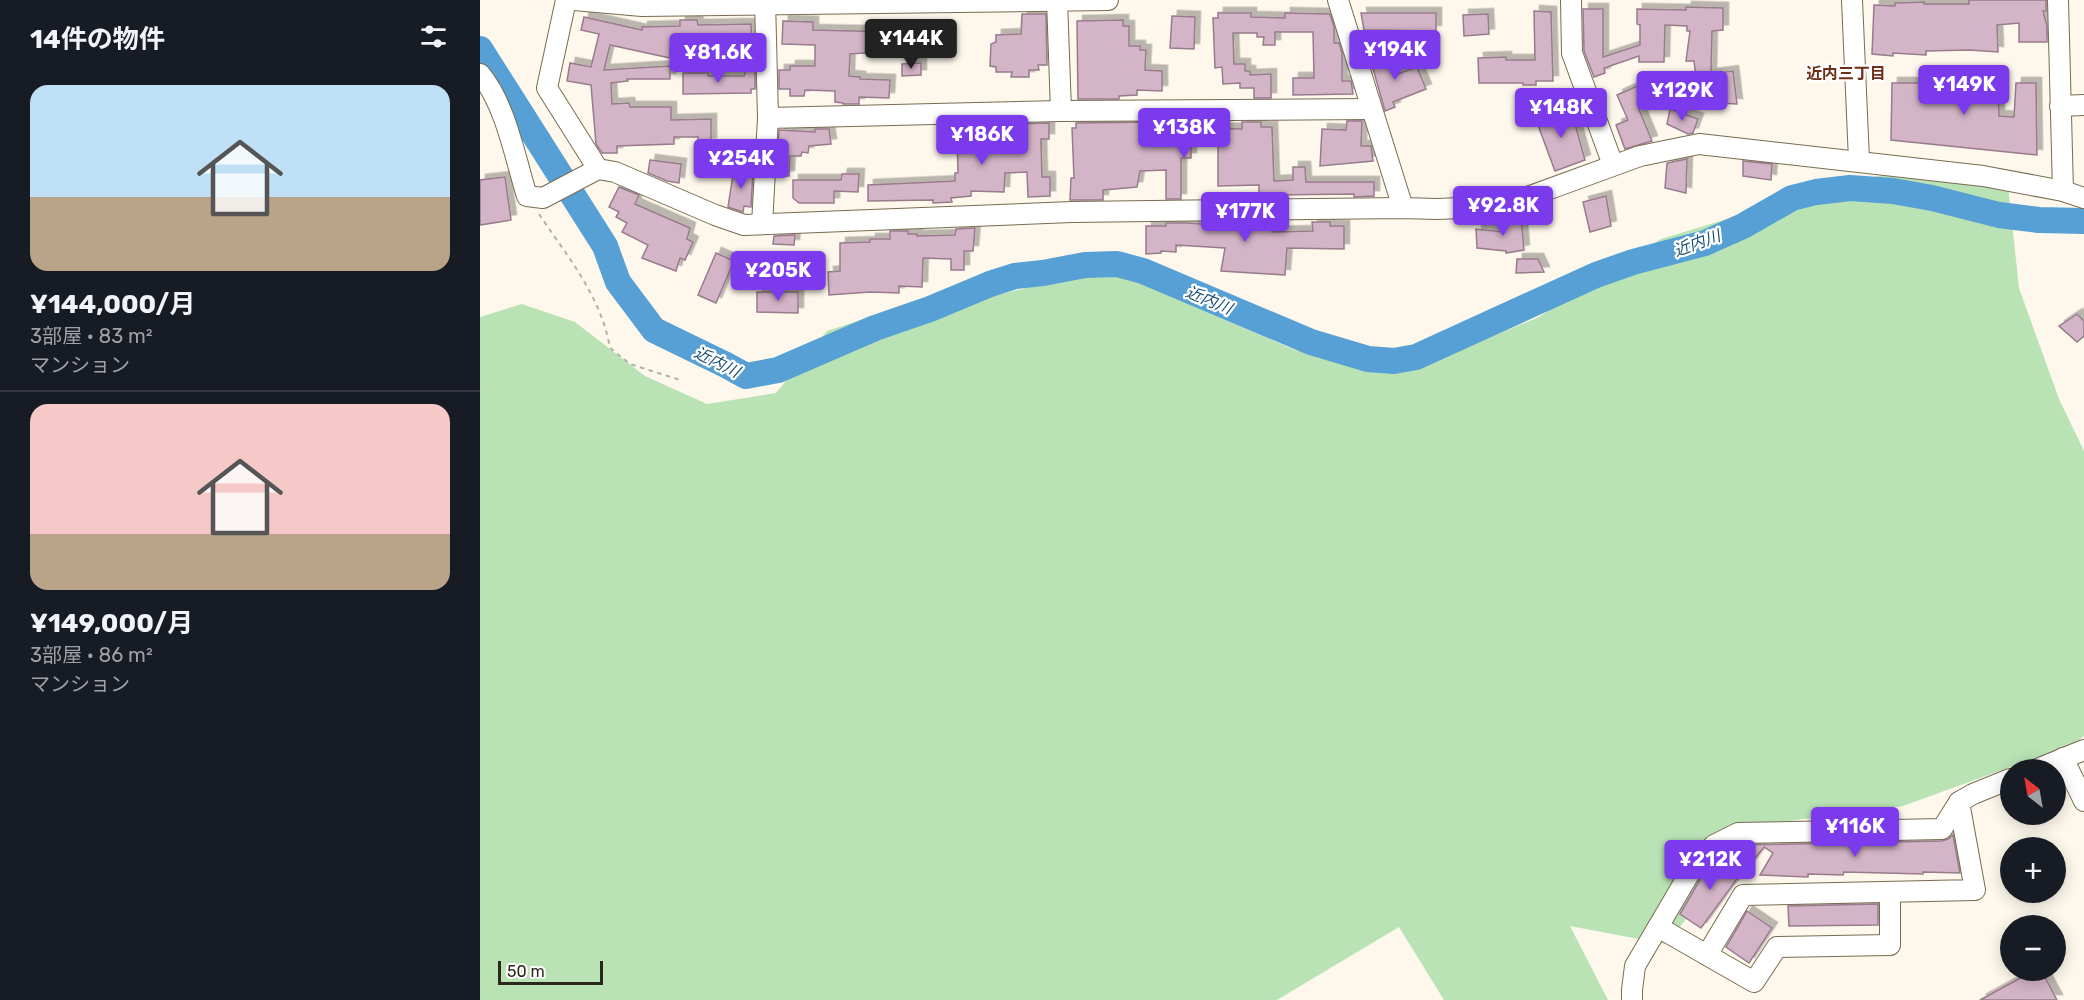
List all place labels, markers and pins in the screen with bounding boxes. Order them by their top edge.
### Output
pin: ¥144K [869,19,953,70]
pin: ¥194K [1353,30,1437,81]
pin: ¥81.6K [669,33,767,84]
pin: ¥149K [1922,65,2006,116]
pin: ¥129K [1640,71,1724,122]
pin: ¥148K [1519,88,1603,139]
pin: ¥138K [1142,108,1226,159]
pin: ¥186K [940,115,1024,166]
pin: ¥254K [699,139,783,190]
pin: ¥92.8K [1454,186,1552,237]
pin: ¥177K [1203,192,1287,243]
pin: ¥205K [736,251,820,302]
pin: ¥116K [1813,807,1897,858]
pin: ¥212K [1668,840,1752,891]

